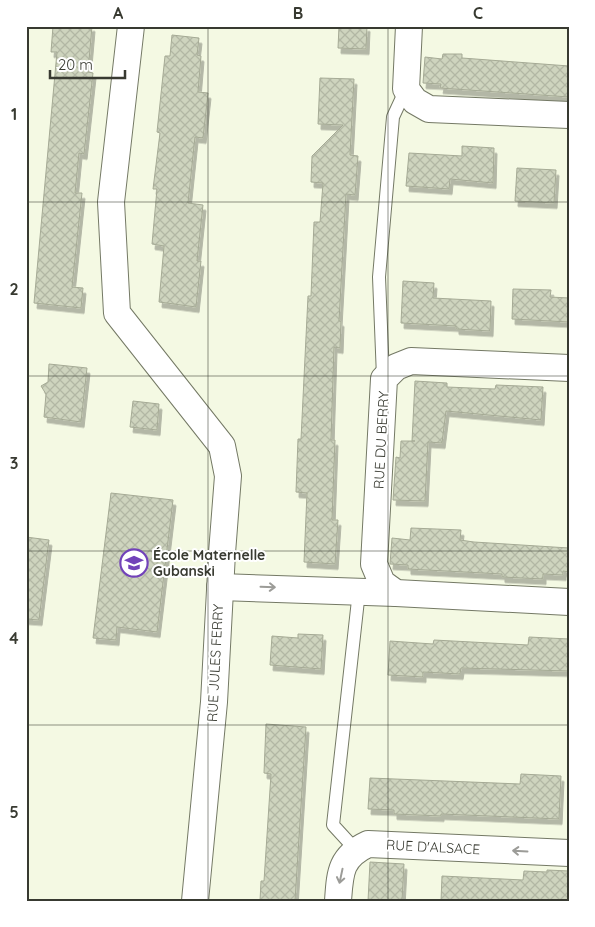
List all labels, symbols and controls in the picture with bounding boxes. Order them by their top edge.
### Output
text: A [113,3,124,23]
text: B [293,3,303,23]
text: C [473,3,483,23]
scale bar [50,48,125,80]
text: 20 m [58,55,93,74]
text: 1 [11,104,17,124]
text: 2 [9,279,19,299]
street label: RUE DU BERRY [369,390,393,490]
text: 3 [10,453,18,473]
place label: École Maternelle Gubanski [153,546,265,580]
school or university icon: École Maternelle Gubanski [119,548,149,578]
one-way arrow [260,583,276,592]
street label: RUE JULES FERRY [203,603,227,723]
text: 4 [9,628,19,648]
text: 5 [9,802,19,822]
street label: RUE D'ALSACE [385,836,481,858]
one-way arrow [512,846,528,855]
one-way arrow [336,868,345,884]

